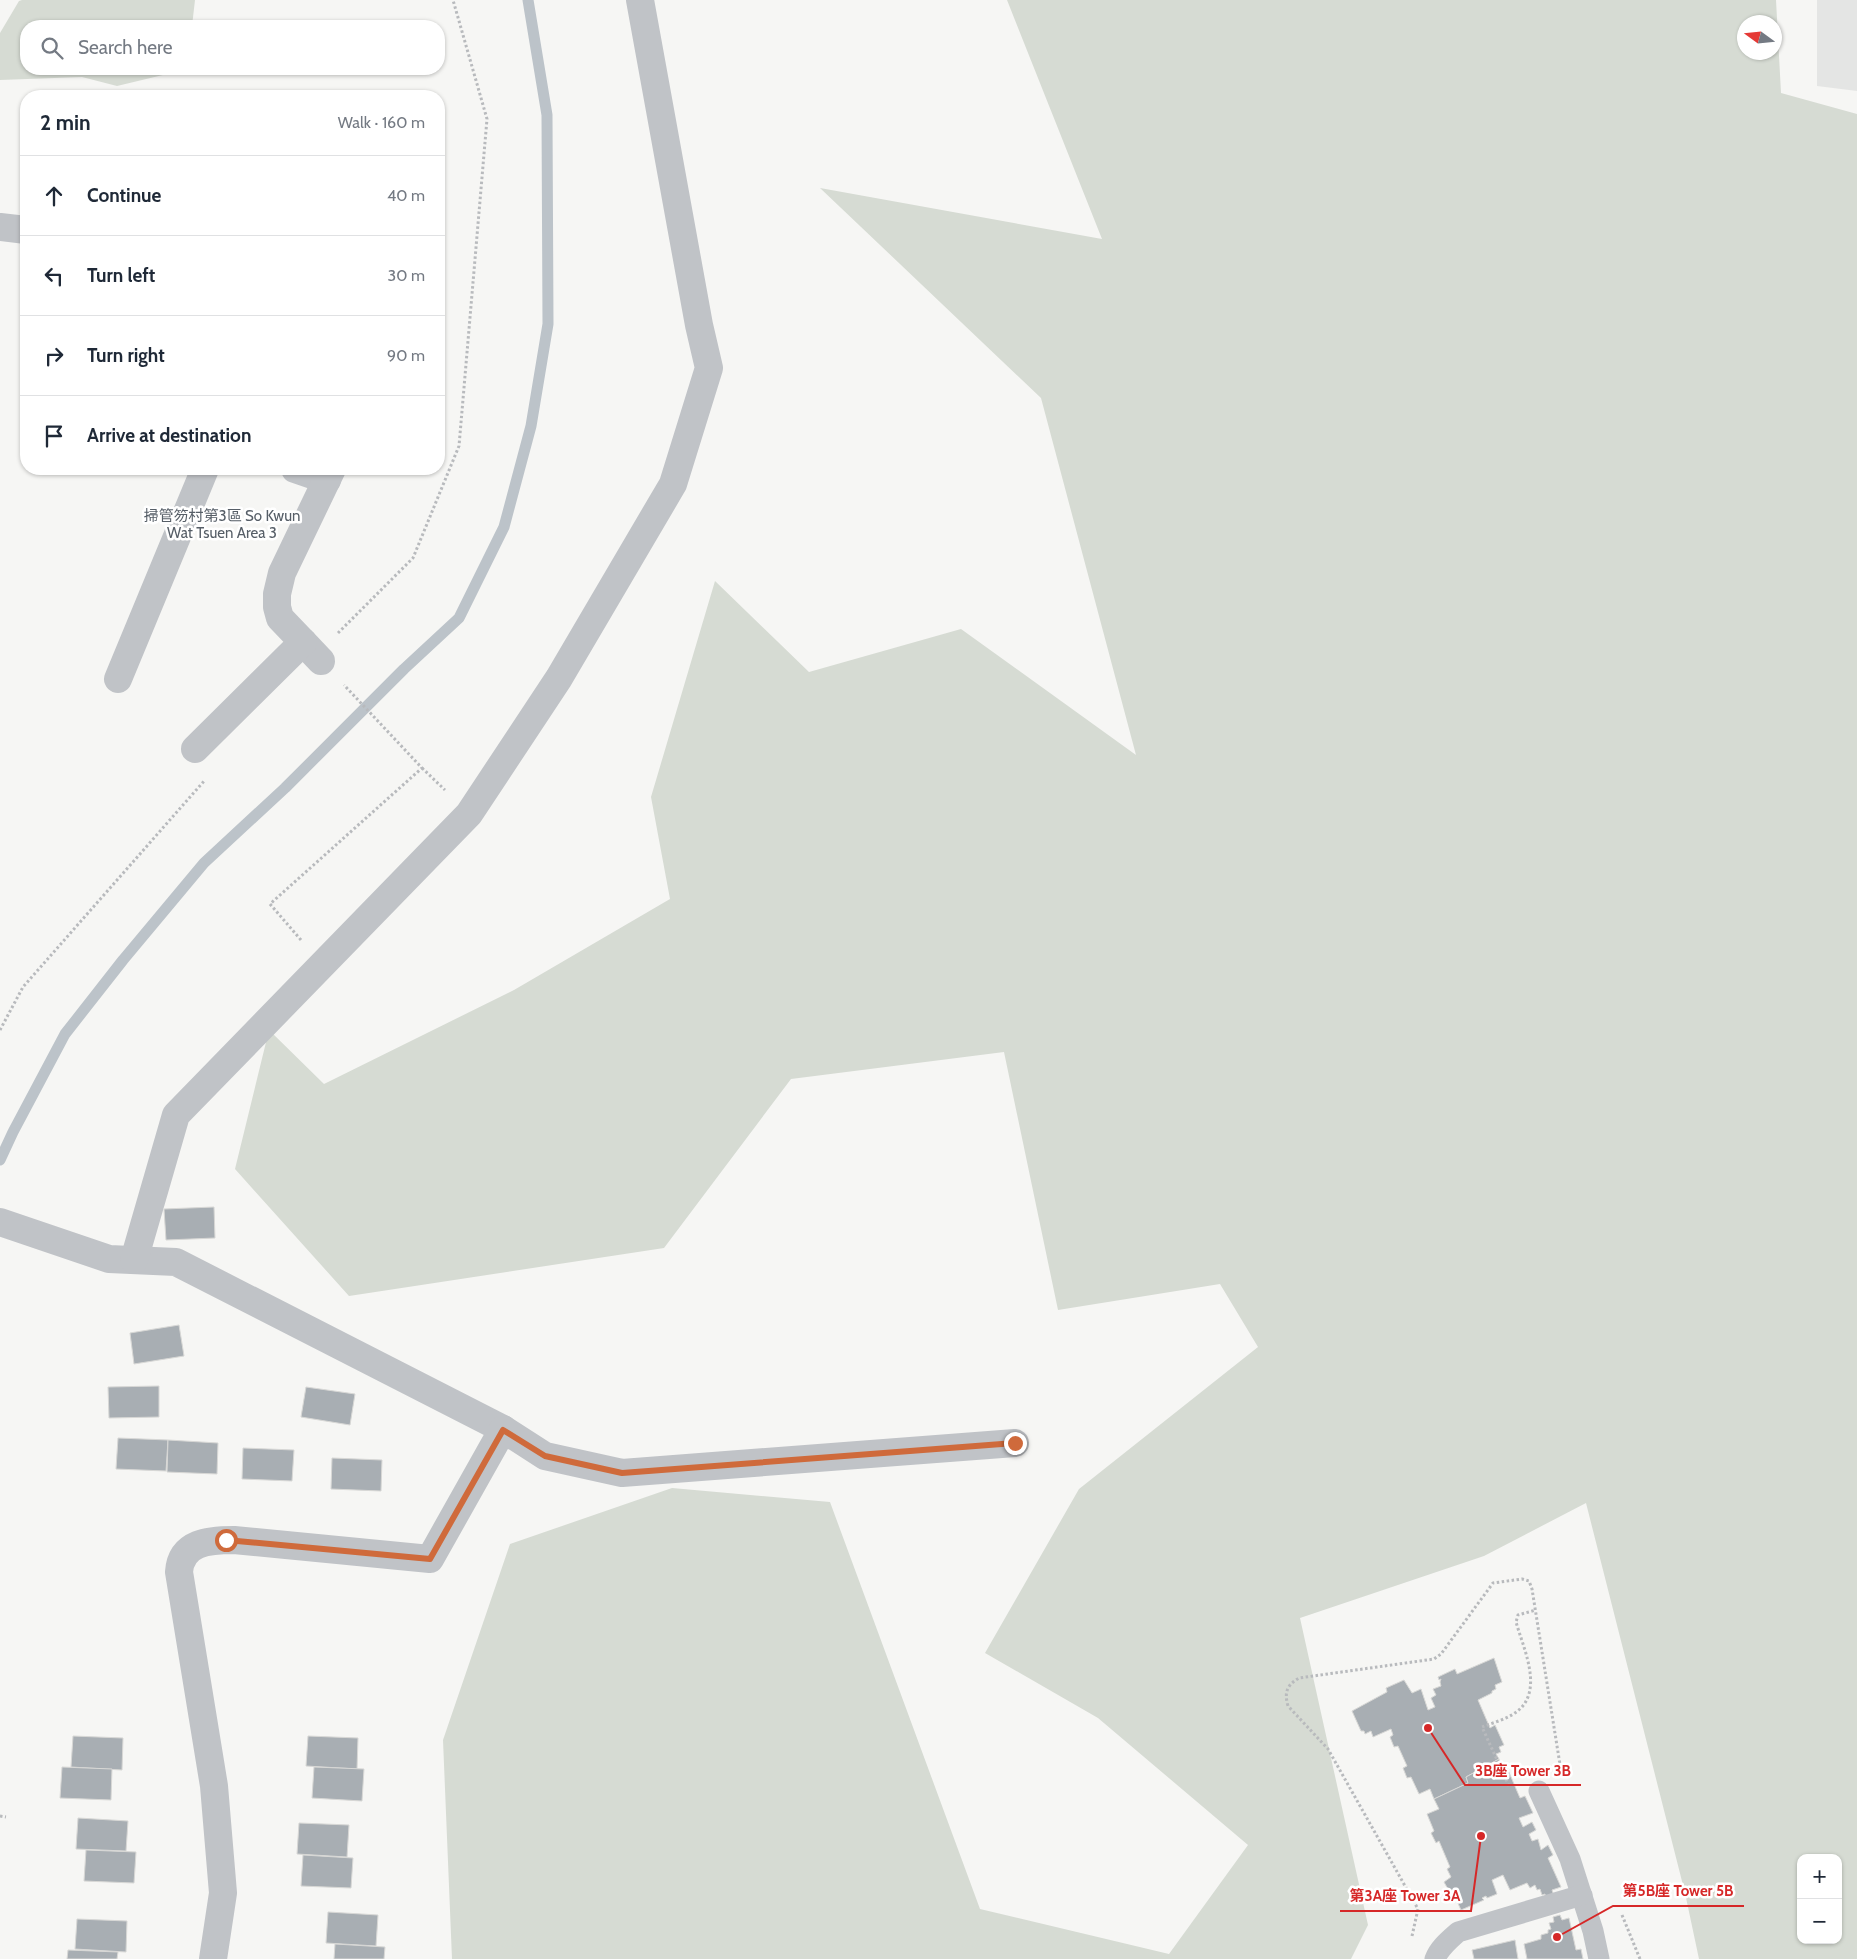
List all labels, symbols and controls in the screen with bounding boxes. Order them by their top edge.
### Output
north arrow [1737,15,1782,60]
search box [20,20,445,75]
icon: search [38,34,66,62]
text: Search here [78,36,172,59]
text: 2 min [40,110,91,135]
text: Walk · 160 m [338,113,425,132]
icon: ahead [40,182,68,210]
text: Continue [87,184,161,207]
text: 40 m [387,186,425,205]
icon: left [40,262,68,290]
text: Turn left [87,264,155,287]
text: 30 m [388,266,425,285]
icon: right [40,342,68,370]
text: Turn right [87,344,165,367]
text: 90 m [387,346,425,365]
icon: arrive [40,422,68,450]
text: Arrive at destination [87,424,251,447]
district label: 掃管笏村第3區 So Kwun Wat Tsuen Area 3 [144,507,300,542]
route end [1004,1432,1027,1455]
route start [215,1529,238,1552]
callout: 3B座 Tower 3B [1465,1755,1581,1785]
text: 3B座 Tower 3B [1475,1762,1571,1780]
map controls [1797,1854,1842,1944]
button: + [1797,1854,1842,1899]
callout: 第5B座 Tower 5B [1613,1876,1744,1906]
callout: 第3A座 Tower 3A [1340,1881,1471,1911]
text: 第5B座 Tower 5B [1623,1882,1733,1900]
text: 第3A座 Tower 3A [1350,1887,1461,1905]
button: − [1797,1899,1842,1944]

